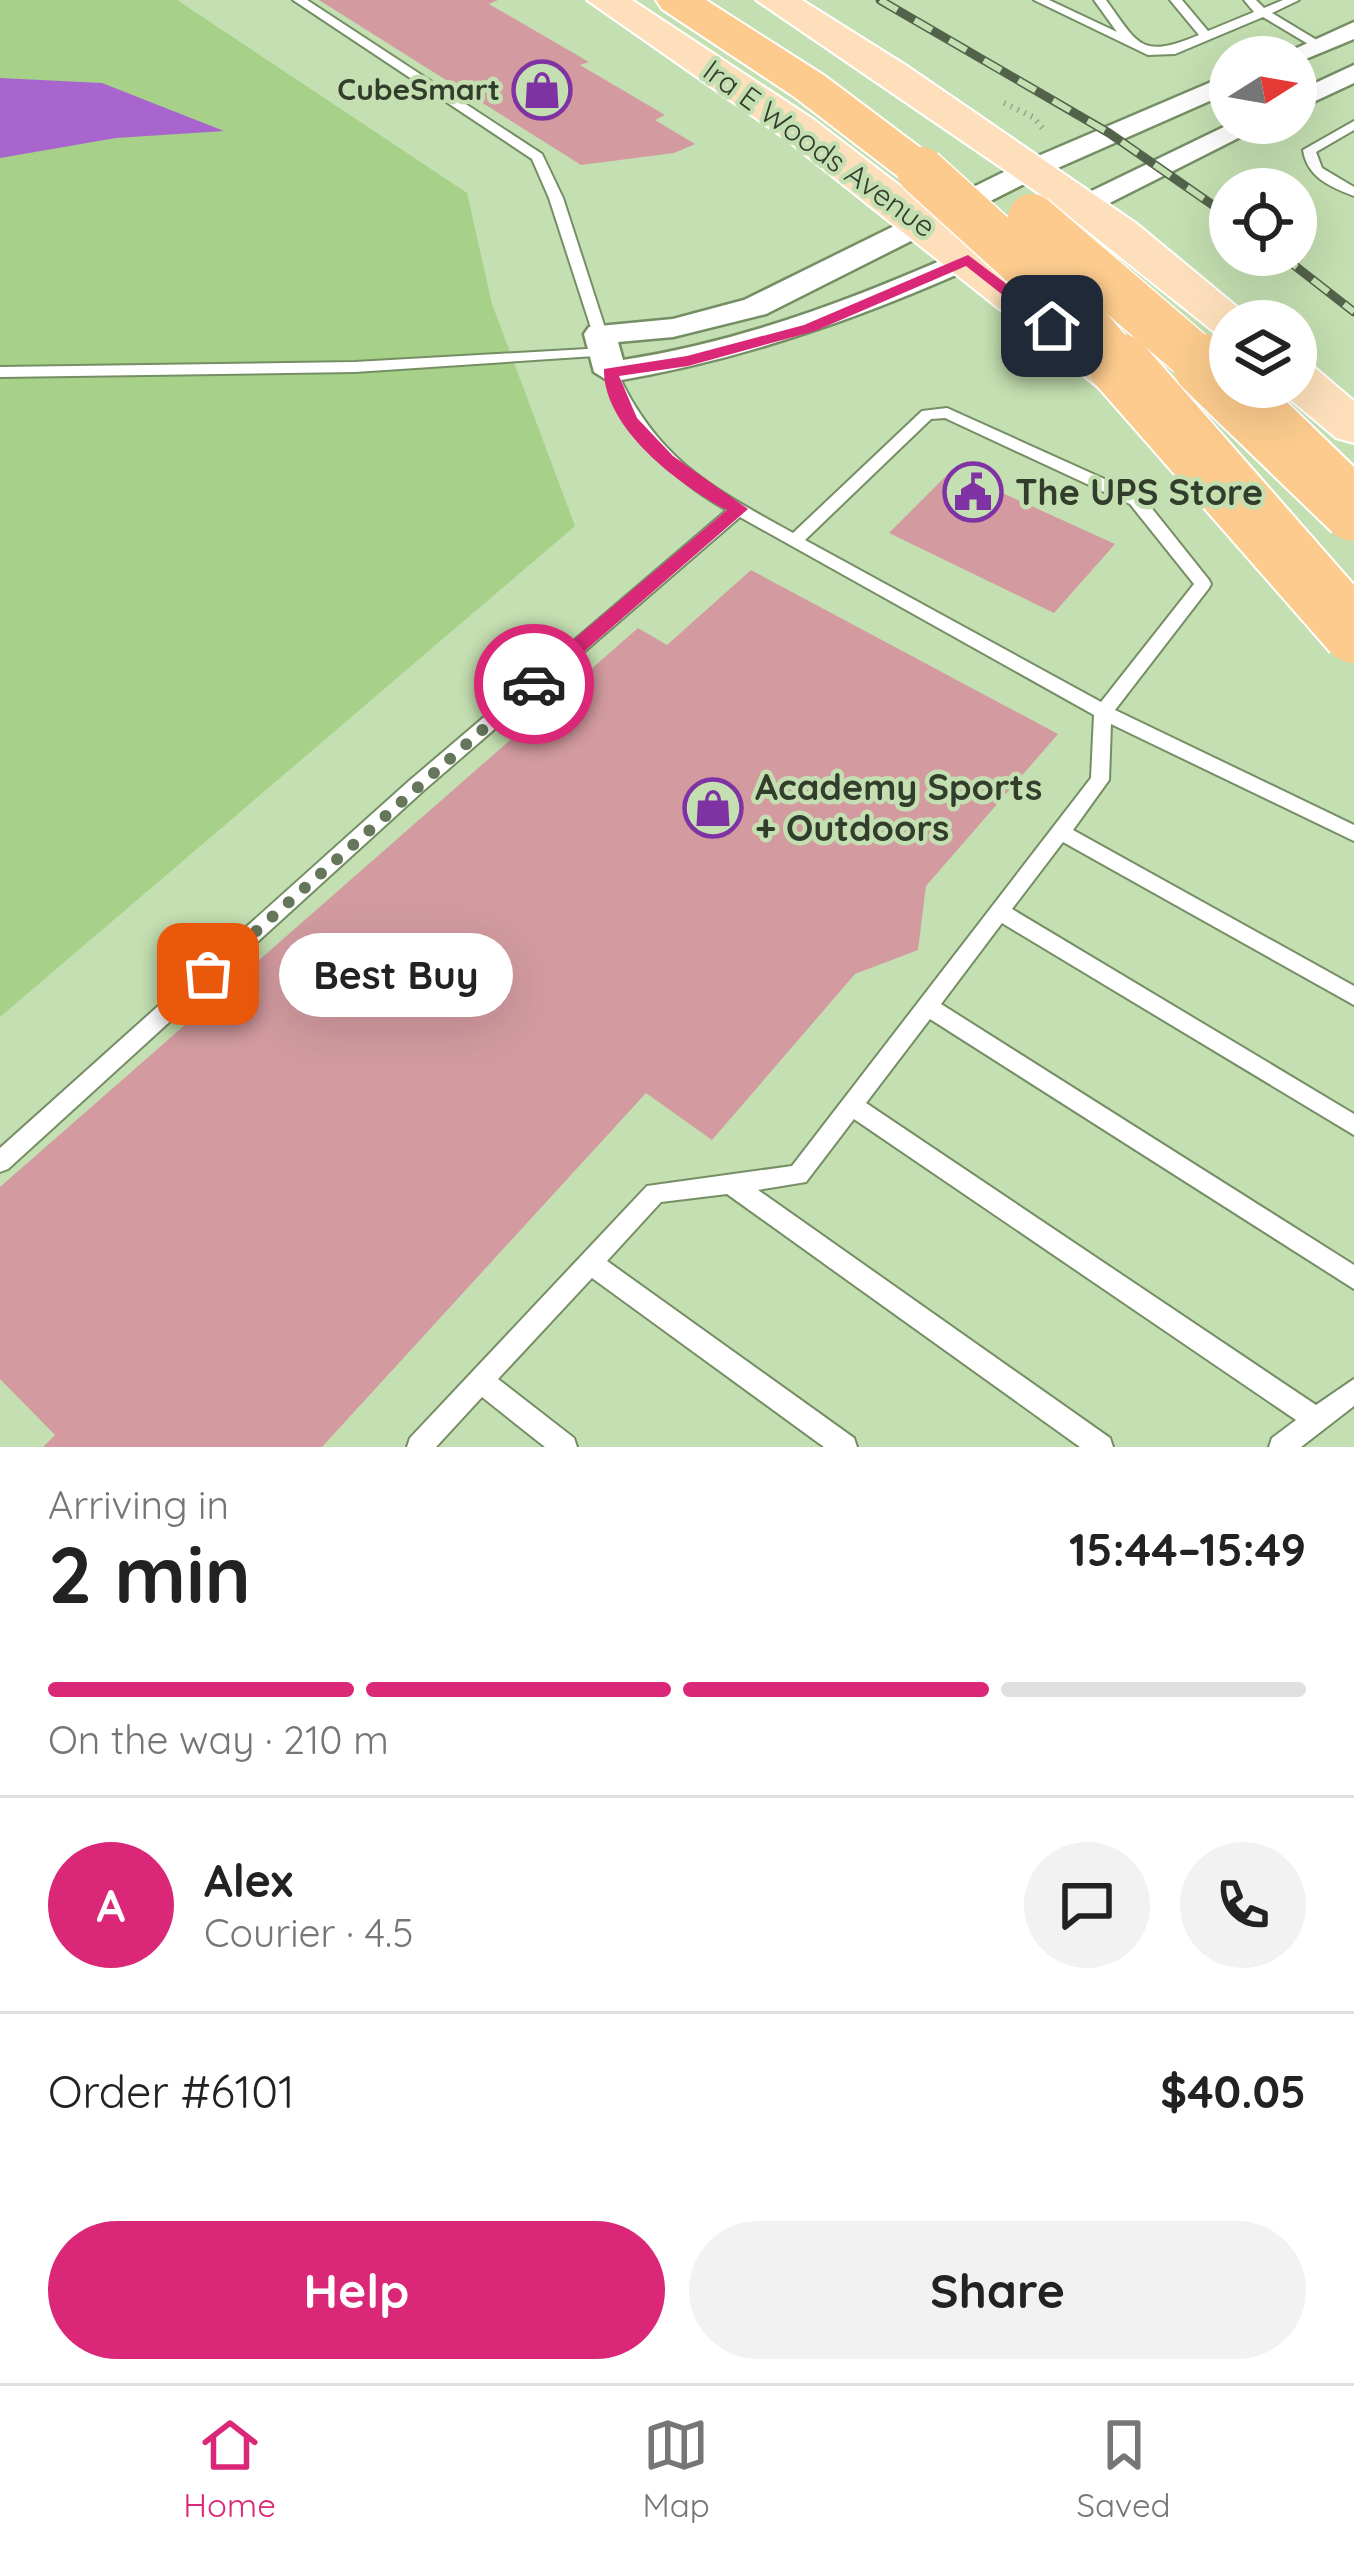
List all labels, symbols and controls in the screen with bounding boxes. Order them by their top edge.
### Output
north arrow [1209,36,1317,144]
map controls [1209,36,1317,408]
street label: Ira E Woods Avenue [696,51,943,245]
shop icon: CubeSmart [511,59,573,121]
place label: CubeSmart [337,70,500,108]
button: locate [1209,168,1317,276]
pin [1001,275,1103,377]
icon: home [1019,293,1085,359]
button: layers [1209,300,1317,408]
public building icon: The UPS Store [942,461,1004,523]
place label: The UPS Store [1015,469,1263,514]
courier [474,624,594,744]
icon: car [501,651,567,717]
place label: Academy Sports + Outdoors [755,764,1042,850]
shop icon: Academy Sports + Outdoors [682,777,744,839]
pin [157,923,259,1025]
callout: Best Buy [280,932,514,1016]
icon: bag [175,941,241,1007]
text: Best Buy [313,950,479,999]
text: Arriving in [48,1480,229,1529]
text: 15:44–15:49 [1069,1521,1306,1577]
text: 2 min [48,1525,251,1623]
text: On the way · 210 m [48,1715,389,1764]
button: chat [1024,1842,1150,1968]
button: phone [1180,1842,1306,1968]
text: Alex [204,1852,293,1908]
text: A [97,1877,125,1933]
text: Courier · 4.5 [204,1908,413,1957]
text: Order #6101 [48,2063,295,2119]
text: $40.05 [1160,2063,1306,2119]
button: Help [48,2221,665,2359]
button: Share [689,2221,1306,2359]
tab: Home [183,2412,276,2525]
tab: Map [643,2412,710,2525]
tab: Saved [1077,2412,1171,2525]

